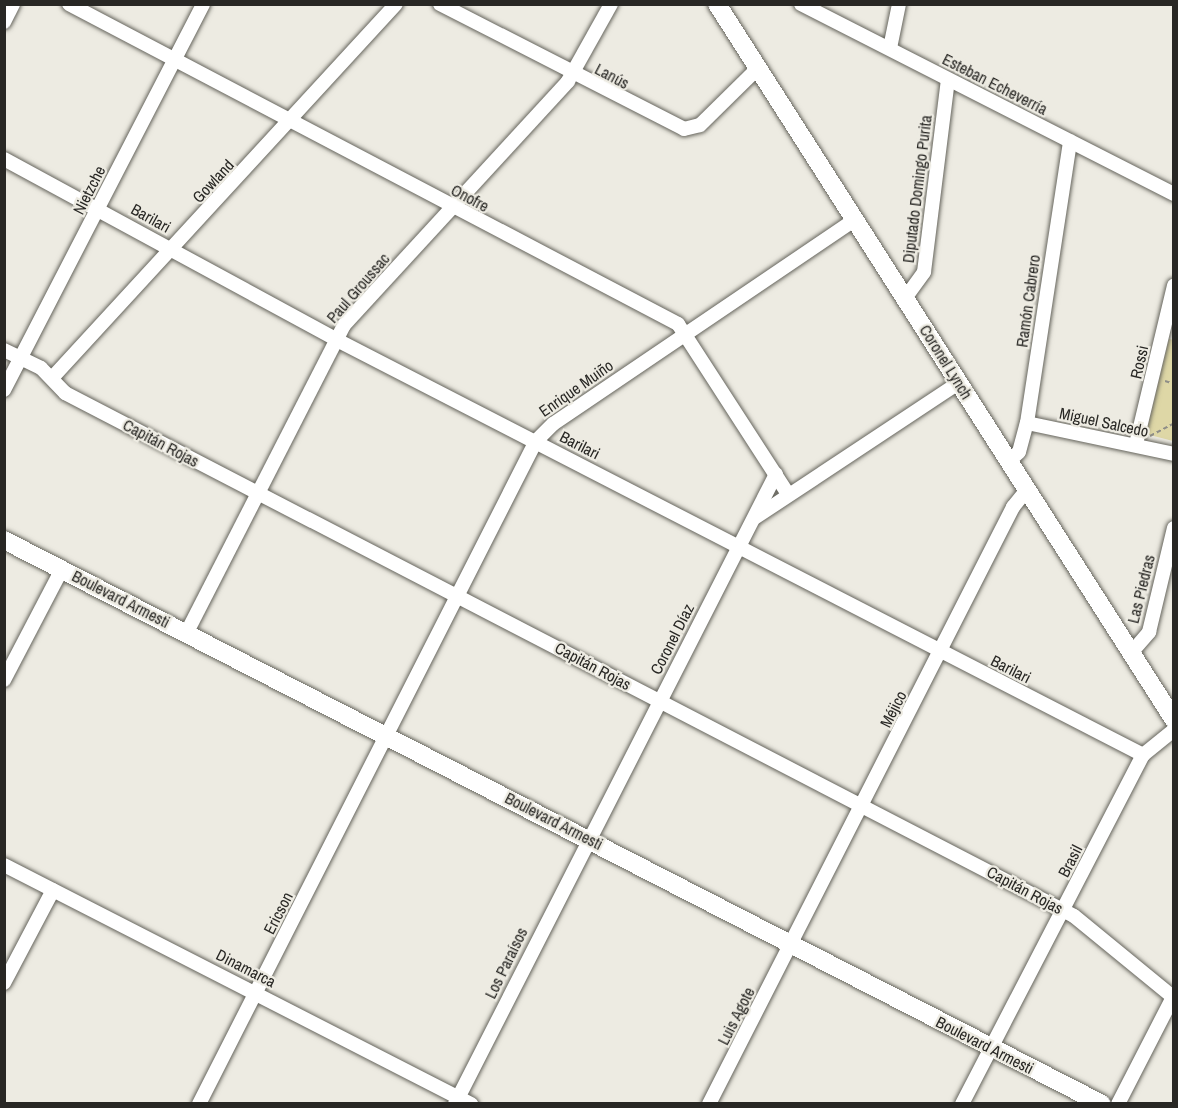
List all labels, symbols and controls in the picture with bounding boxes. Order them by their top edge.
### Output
street label: Esteban Echeverría [939,49,1051,119]
street label: Lanús [592,59,632,93]
street label: Diputado Domingo Purita [898,114,936,264]
street label: Gowland [188,156,238,206]
street label: Nietzche [69,163,109,217]
street label: Onofre [448,180,492,216]
street label: Barilari [128,199,174,237]
street label: Paul Groussac [323,249,393,327]
street label: Ramón Cabrero [1012,253,1044,349]
street label: Coronel Lynch [916,321,976,403]
street label: Rossi [1126,344,1152,380]
street label: Enrique Muiño [535,355,617,421]
street label: Miguel Salcedo [1058,403,1150,441]
street label: Capitán Rojas [120,415,202,471]
street label: Barilari [557,427,603,463]
street label: Las Piedras [1123,553,1159,625]
street label: Boulevard Armesti [69,566,173,632]
street label: Coronel Díaz [646,601,698,677]
street label: Capitán Rojas [552,638,634,694]
street label: Barilari [988,651,1034,687]
street label: Méjico [876,687,910,731]
street label: Boulevard Armesti [502,788,606,854]
street label: Brasil [1054,842,1086,880]
street label: Capitán Rojas [984,862,1066,918]
street label: Ericson [259,889,297,937]
street label: Los Paraísos [481,924,531,1002]
street label: Dinamarca [213,945,279,991]
street label: Luis Agote [713,984,759,1048]
street label: Boulevard Armesti [933,1012,1037,1078]

